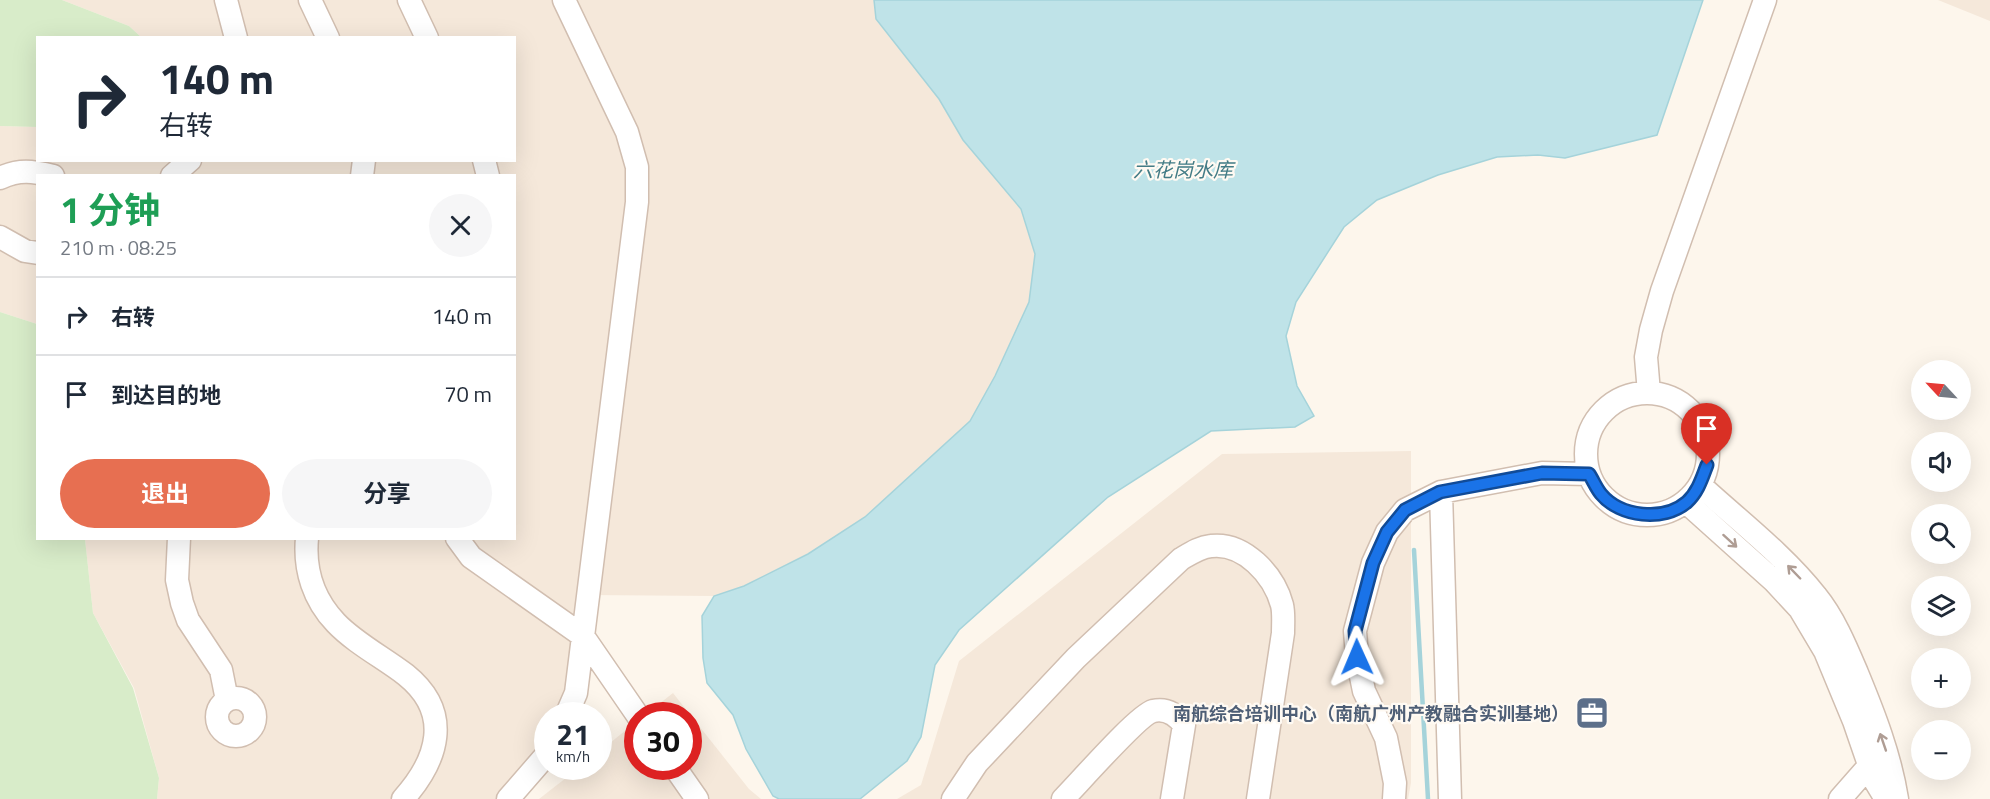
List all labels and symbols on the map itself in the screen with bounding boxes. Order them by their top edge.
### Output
water label: 六花岗水库 [1133,154,1236,185]
north arrow [1911,360,1971,420]
pin [1681,403,1732,465]
one-way arrow [1722,534,1737,548]
one-way arrow [1786,564,1801,579]
position arrow [1325,625,1389,689]
office icon: 南航综合培训中心（南航广州产教融合实训基地） [1574,695,1610,731]
place label: 南航综合培训中心（南航广州产教融合实训基地） [1173,700,1569,727]
speed limit sign: 30 [624,702,702,780]
one-way arrow [1877,733,1888,752]

